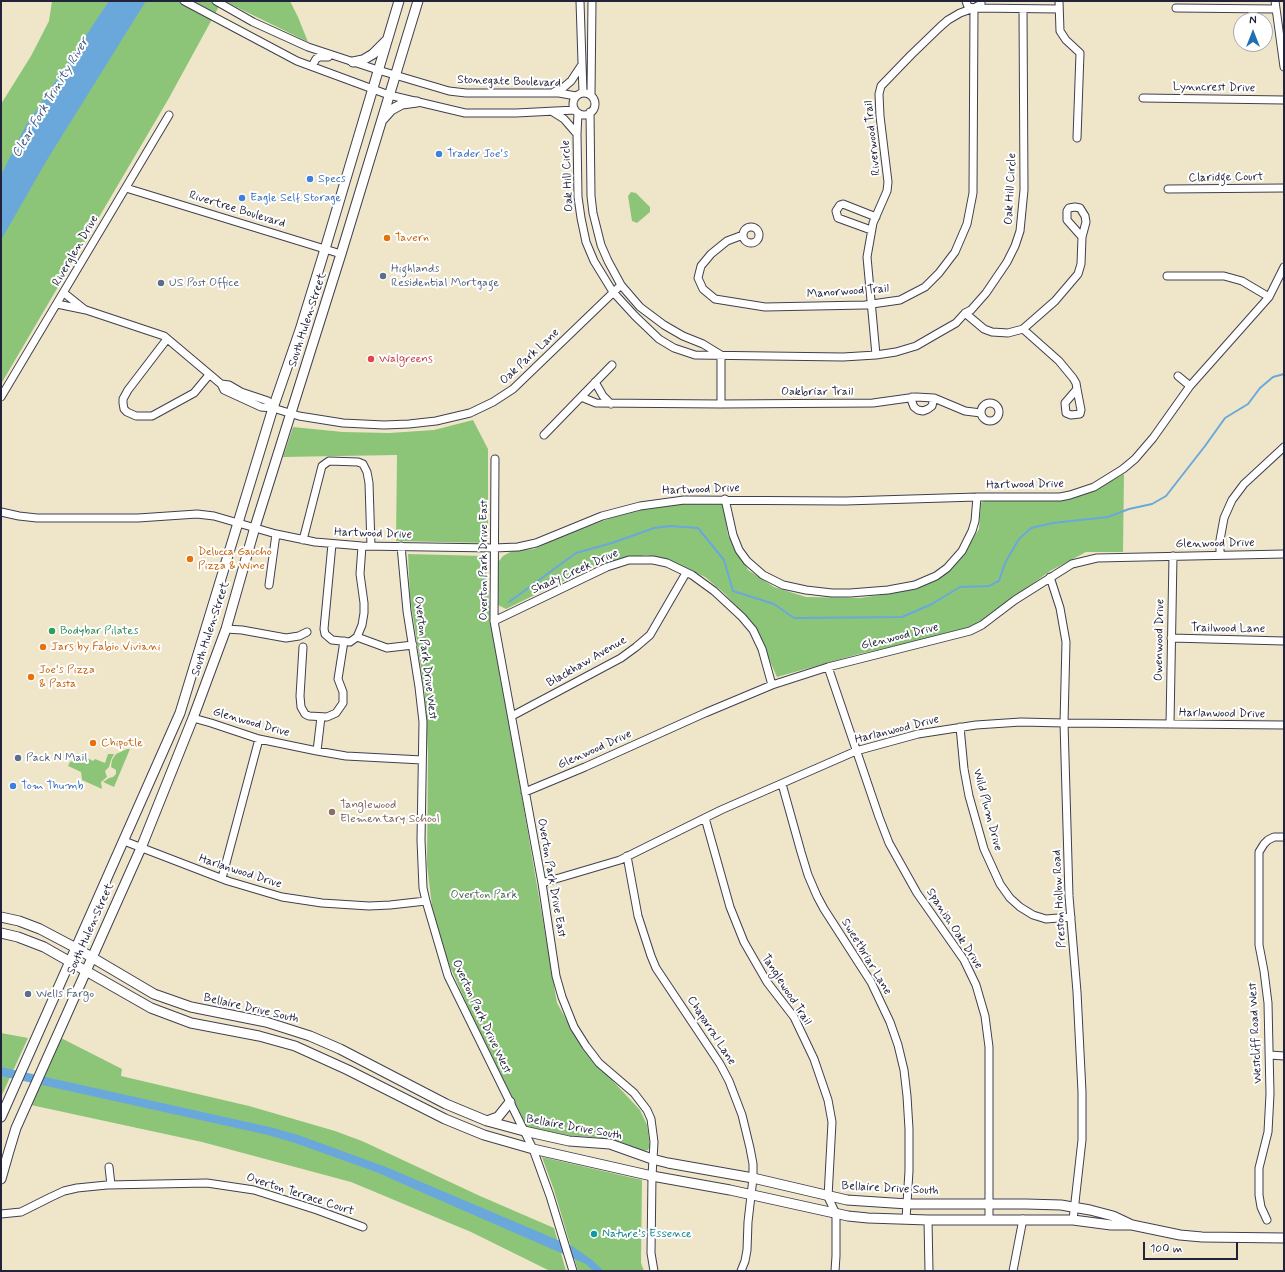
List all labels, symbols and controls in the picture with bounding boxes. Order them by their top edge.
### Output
north arrow [1233,12,1273,52]
text: N [1249,14,1257,28]
water label: Clear Fork Trinity River [9,35,93,161]
street label: Stonegate Boulevard [457,73,561,91]
street label: Lynncrest Drive [1173,80,1255,96]
street label: Riverwood Trail [862,100,884,176]
street label: Oak Hill Circle [559,140,577,212]
place label: Trader Joe's [447,147,508,161]
marker: Trader Joe's [434,149,444,159]
street label: Oak Hill Circle [1002,153,1020,225]
street label: Claridge Court [1188,170,1264,186]
place label: Specs [318,172,346,186]
marker: Specs [305,174,315,184]
street label: Rivertree Boulevard [187,188,287,232]
place label: Eagle Self Storage [250,191,341,205]
marker: Eagle Self Storage [237,193,247,203]
street label: Riverglen Drive [50,213,102,289]
place label: Tavern [395,231,429,245]
marker: Tavern [382,233,392,243]
place label: Highlands Residential Mortgage [391,262,499,290]
street label: South Hulen Street [286,271,330,369]
marker: Highlands Residential Mortgage [378,271,388,281]
place label: US Post Office [169,276,239,290]
marker: US Post Office [156,278,166,288]
street label: Manorwood Trail [806,282,890,302]
street label: Oak Park Lane [497,326,563,388]
place label: Walgreens [379,352,433,366]
marker: Walgreens [366,354,376,364]
street label: Oakbriar Trail [781,385,853,399]
street label: Hartwood Drive [986,477,1064,493]
street label: Hartwood Drive [662,481,740,499]
street label: Overton Park Drive East [477,500,491,620]
street label: Hartwood Drive [334,525,412,543]
street label: Glenwood Drive [1175,536,1255,552]
place label: Delucca Gaucho Pizza & Wine [198,545,272,573]
street label: Shady Creek Drive [529,546,621,598]
marker: Delucca Gaucho Pizza & Wine [185,554,195,564]
street label: South Hulen Street [189,580,233,678]
street label: Overton Park Drive West [410,595,440,721]
street label: Owenwood Drive [1152,599,1168,681]
street label: Glenwood Drive [860,620,940,654]
street label: Trailwood Lane [1191,621,1265,637]
place label: Bodybar Pilates [60,624,138,638]
marker: Bodybar Pilates [47,626,57,636]
street label: Blackhaw Avenue [544,633,630,691]
place label: Jars by Fabio Viviani [51,640,161,654]
marker: Jars by Fabio Viviani [38,642,48,652]
place label: Joe's Pizza & Pasta [39,663,95,691]
marker: Joe's Pizza & Pasta [26,672,36,682]
street label: Glenwood Drive [211,705,291,741]
street label: Harlanwood Drive [1179,706,1265,722]
street label: Harlanwood Drive [853,713,941,747]
street label: Glenwood Drive [556,727,634,773]
place label: Chipotle [101,736,143,750]
marker: Chipotle [88,738,98,748]
place label: Pack N Mail [26,751,87,765]
marker: Pack N Mail [13,753,23,763]
street label: Wild Plum Drive [969,767,1005,853]
place label: Tom Thumb [21,779,83,793]
marker: Tom Thumb [8,781,18,791]
place label: Tanglewood Elementary School [340,798,440,826]
marker: Tanglewood Elementary School [327,807,337,817]
street label: Overton Park Drive East [533,817,569,939]
street label: Preston Hollow Road [1050,850,1070,948]
street label: Harlanwood Drive [197,852,283,892]
street label: South Hulen Street [64,881,118,977]
street label: Spanish Oak Drive [923,886,985,972]
park label: Overton Park [451,888,517,902]
street label: Sweetbriar Lane [838,916,894,998]
street label: Tanglewood Trail [758,952,814,1028]
street label: Overton Park Drive West [448,958,514,1076]
street label: Westcliff Road West [1246,982,1266,1084]
place label: Wells Fargo [36,987,94,1001]
marker: Wells Fargo [23,989,33,999]
street label: Bellaire Drive South [202,991,300,1027]
street label: Chaparral Lane [683,994,739,1068]
street label: Bellaire Drive South [525,1112,623,1144]
street label: Overton Terrace Court [244,1171,356,1219]
street label: Bellaire Drive South [841,1179,939,1199]
place label: Nature’s Essence [602,1227,692,1241]
marker: Nature’s Essence [589,1229,599,1239]
scale bar [1145,1234,1240,1260]
text: 100 m [1150,1241,1182,1257]

